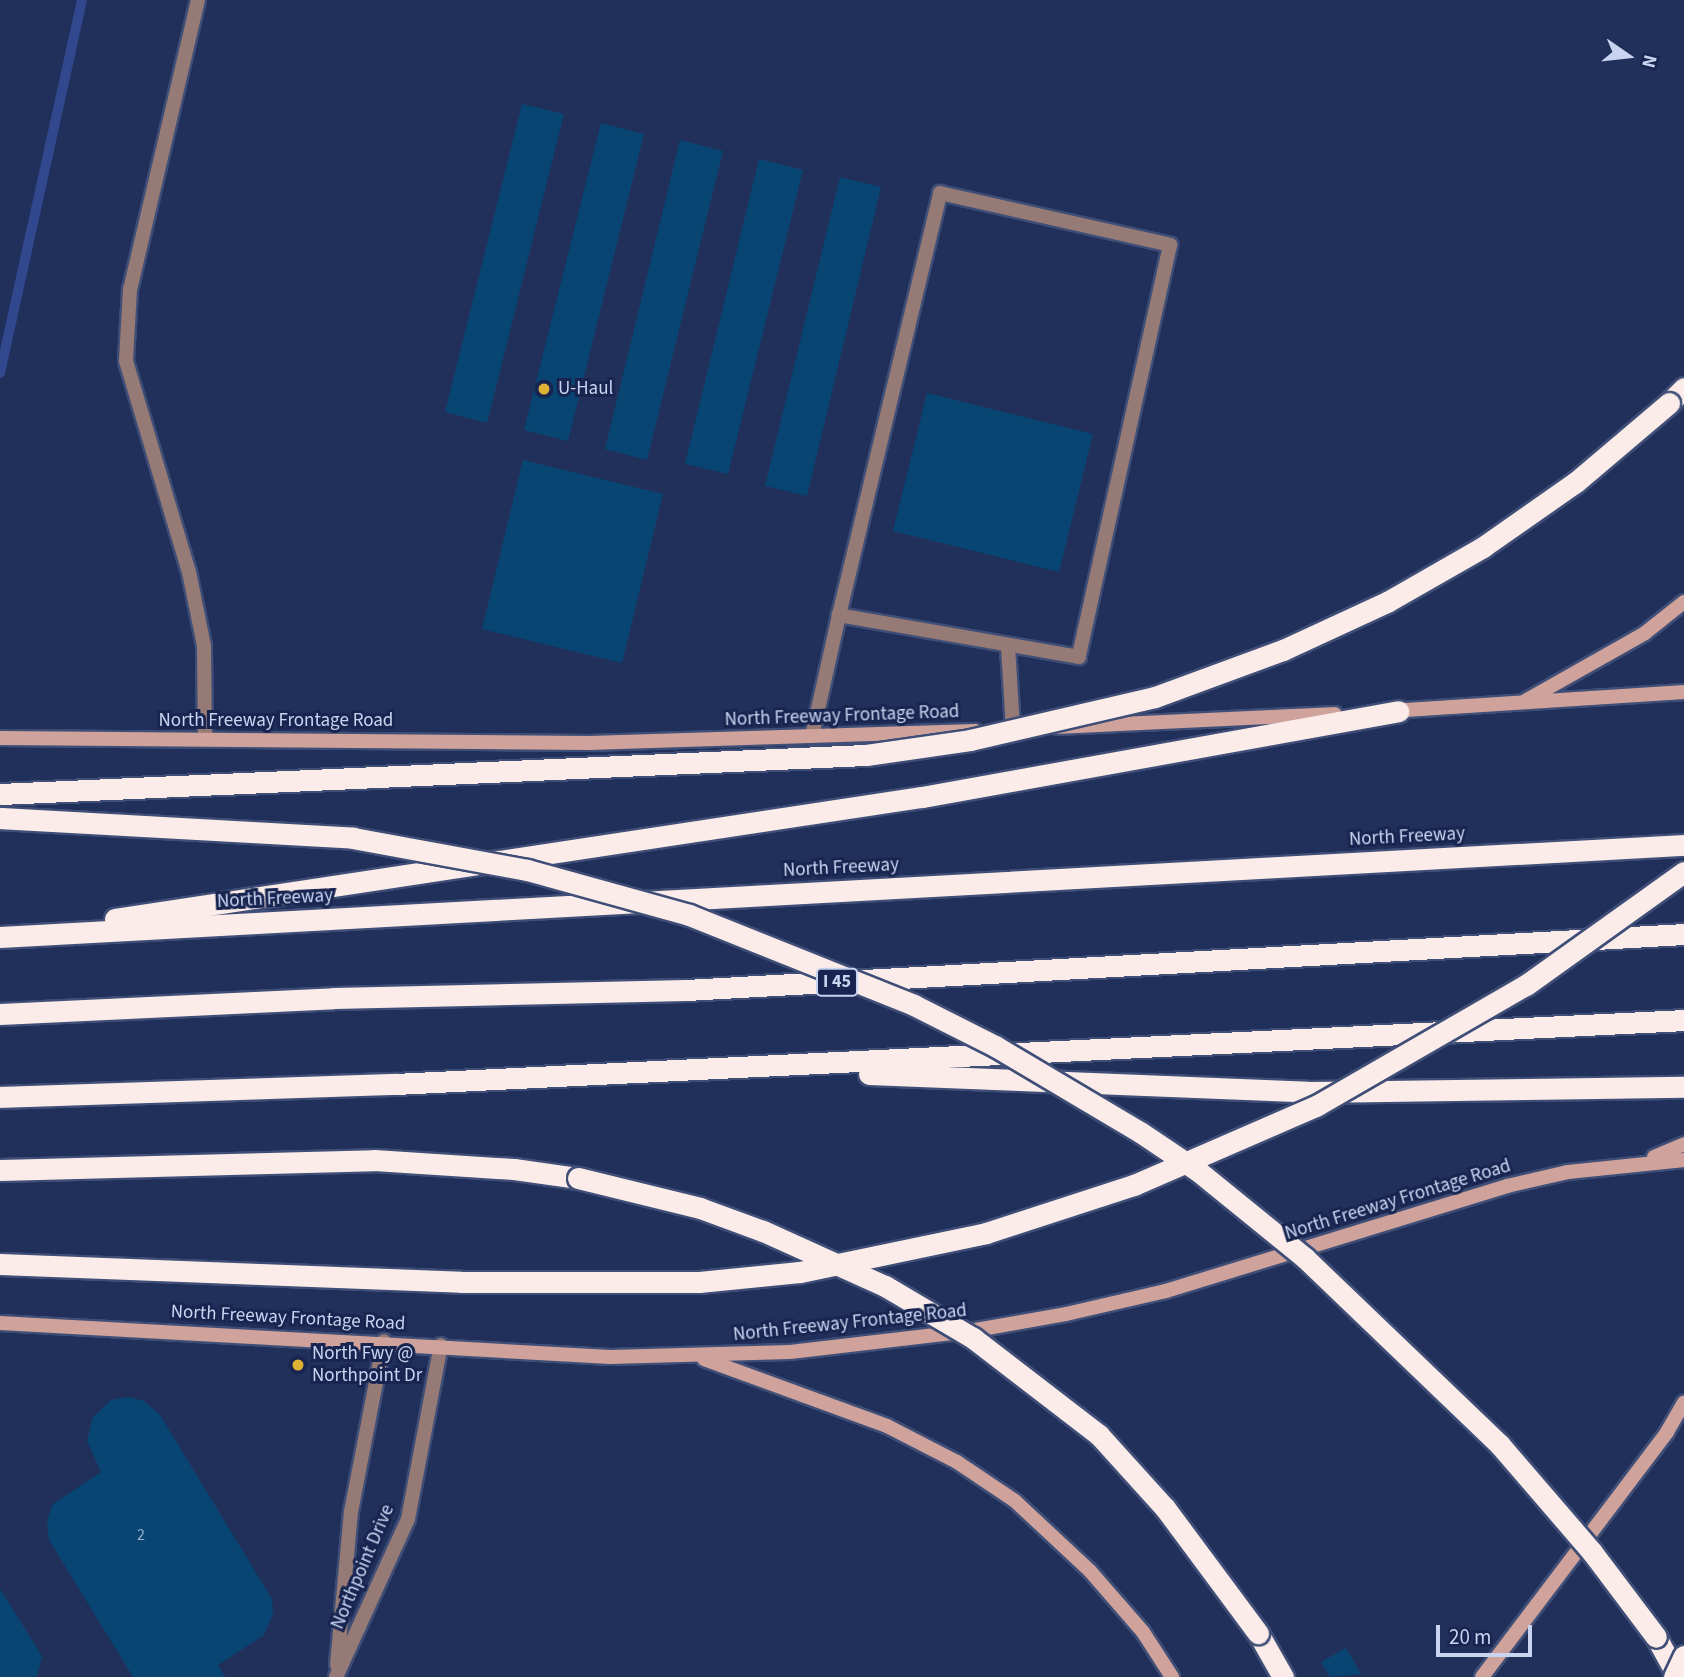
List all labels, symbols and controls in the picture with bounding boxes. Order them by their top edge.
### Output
north arrow [1593,21,1663,91]
text: N [1634,52,1663,71]
place label: U-Haul [558,378,613,400]
marker: U-Haul [536,381,552,397]
street label: North Freeway Frontage Road [724,701,960,731]
street label: North Freeway Frontage Road [159,710,393,732]
street label: North Freeway [1348,823,1466,851]
street label: North Freeway [782,854,900,882]
street label: North Freeway [216,885,334,913]
road number: I 45 [814,967,860,996]
street label: North Freeway Frontage Road [1282,1155,1514,1245]
street label: North Freeway Frontage Road [732,1299,968,1347]
street label: North Freeway Frontage Road [170,1300,406,1336]
place label: North Fwy @ Northpoint Dr [312,1343,422,1387]
marker: North Fwy @ Northpoint Dr [290,1357,306,1373]
street label: Northpoint Drive [326,1501,400,1633]
house number: 2 [137,1525,145,1545]
scale bar [1439,1610,1535,1654]
text: 20 m [1449,1622,1491,1652]

